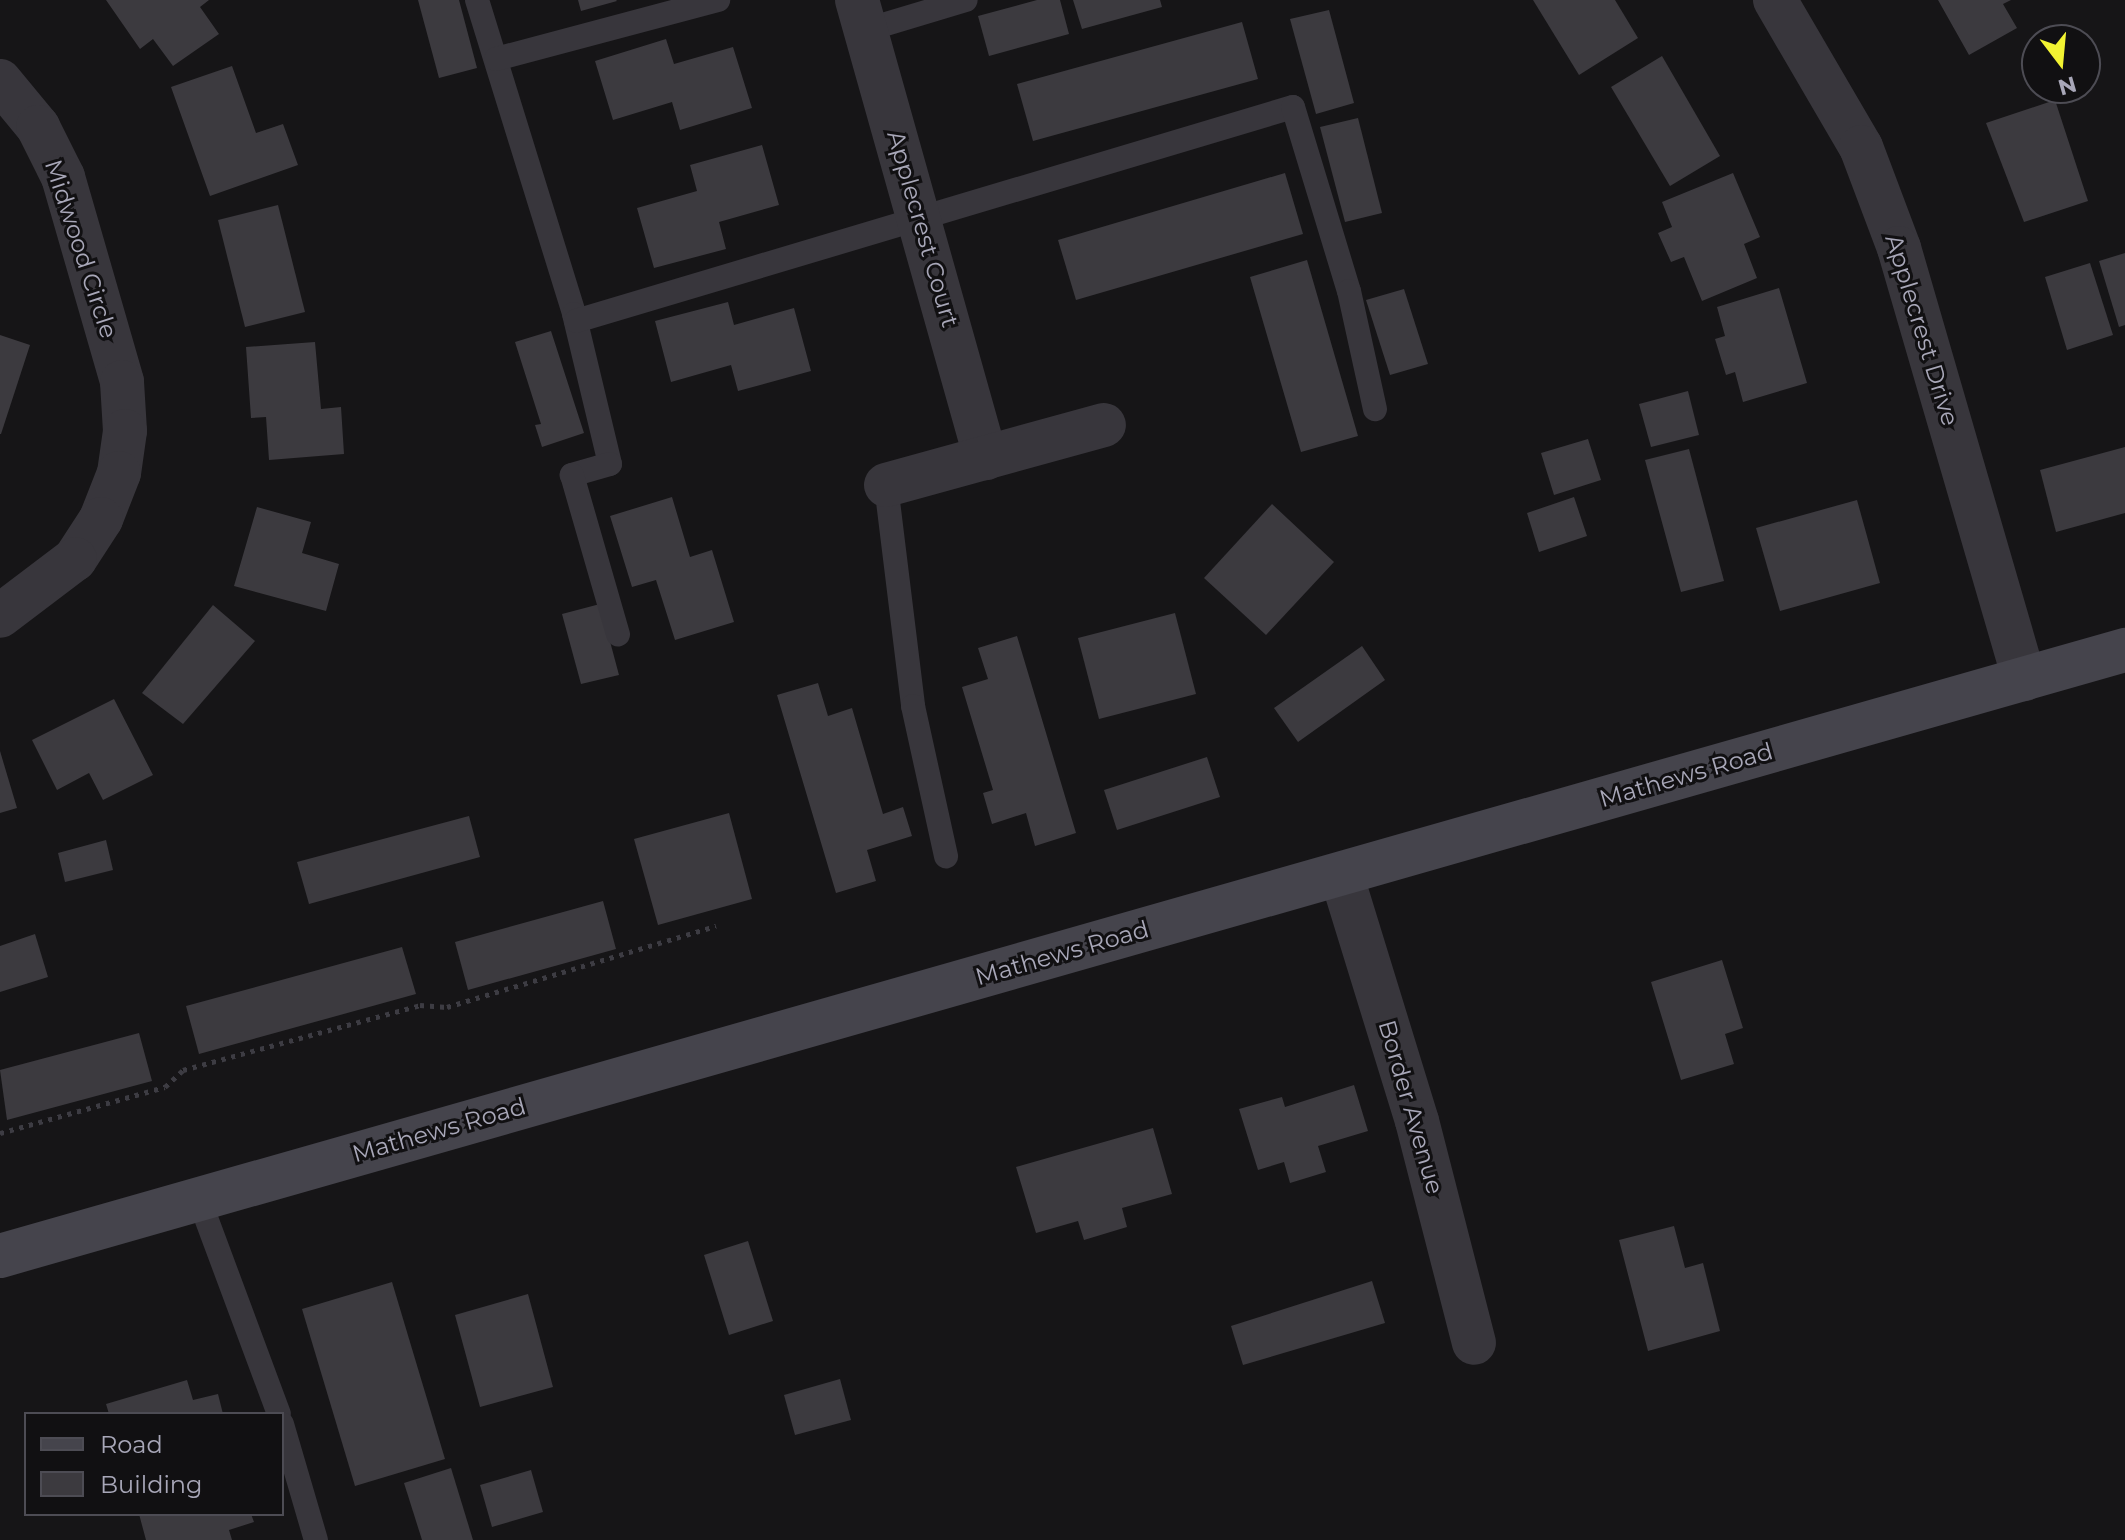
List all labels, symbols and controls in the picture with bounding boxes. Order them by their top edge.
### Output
north arrow [2021,24,2101,104]
text: N [2055,70,2079,101]
street label: Applecrest Court [881,127,965,331]
street label: Midwood Circle [39,156,123,342]
street label: Applecrest Drive [1879,231,1965,429]
street label: Mathews Road [1596,736,1776,814]
street label: Mathews Road [972,914,1152,992]
street label: Border Avenue [1372,1017,1450,1197]
street label: Mathews Road [349,1091,529,1169]
legend [24,1412,284,1516]
text: Road [100,1430,163,1459]
text: Building [100,1470,203,1499]

